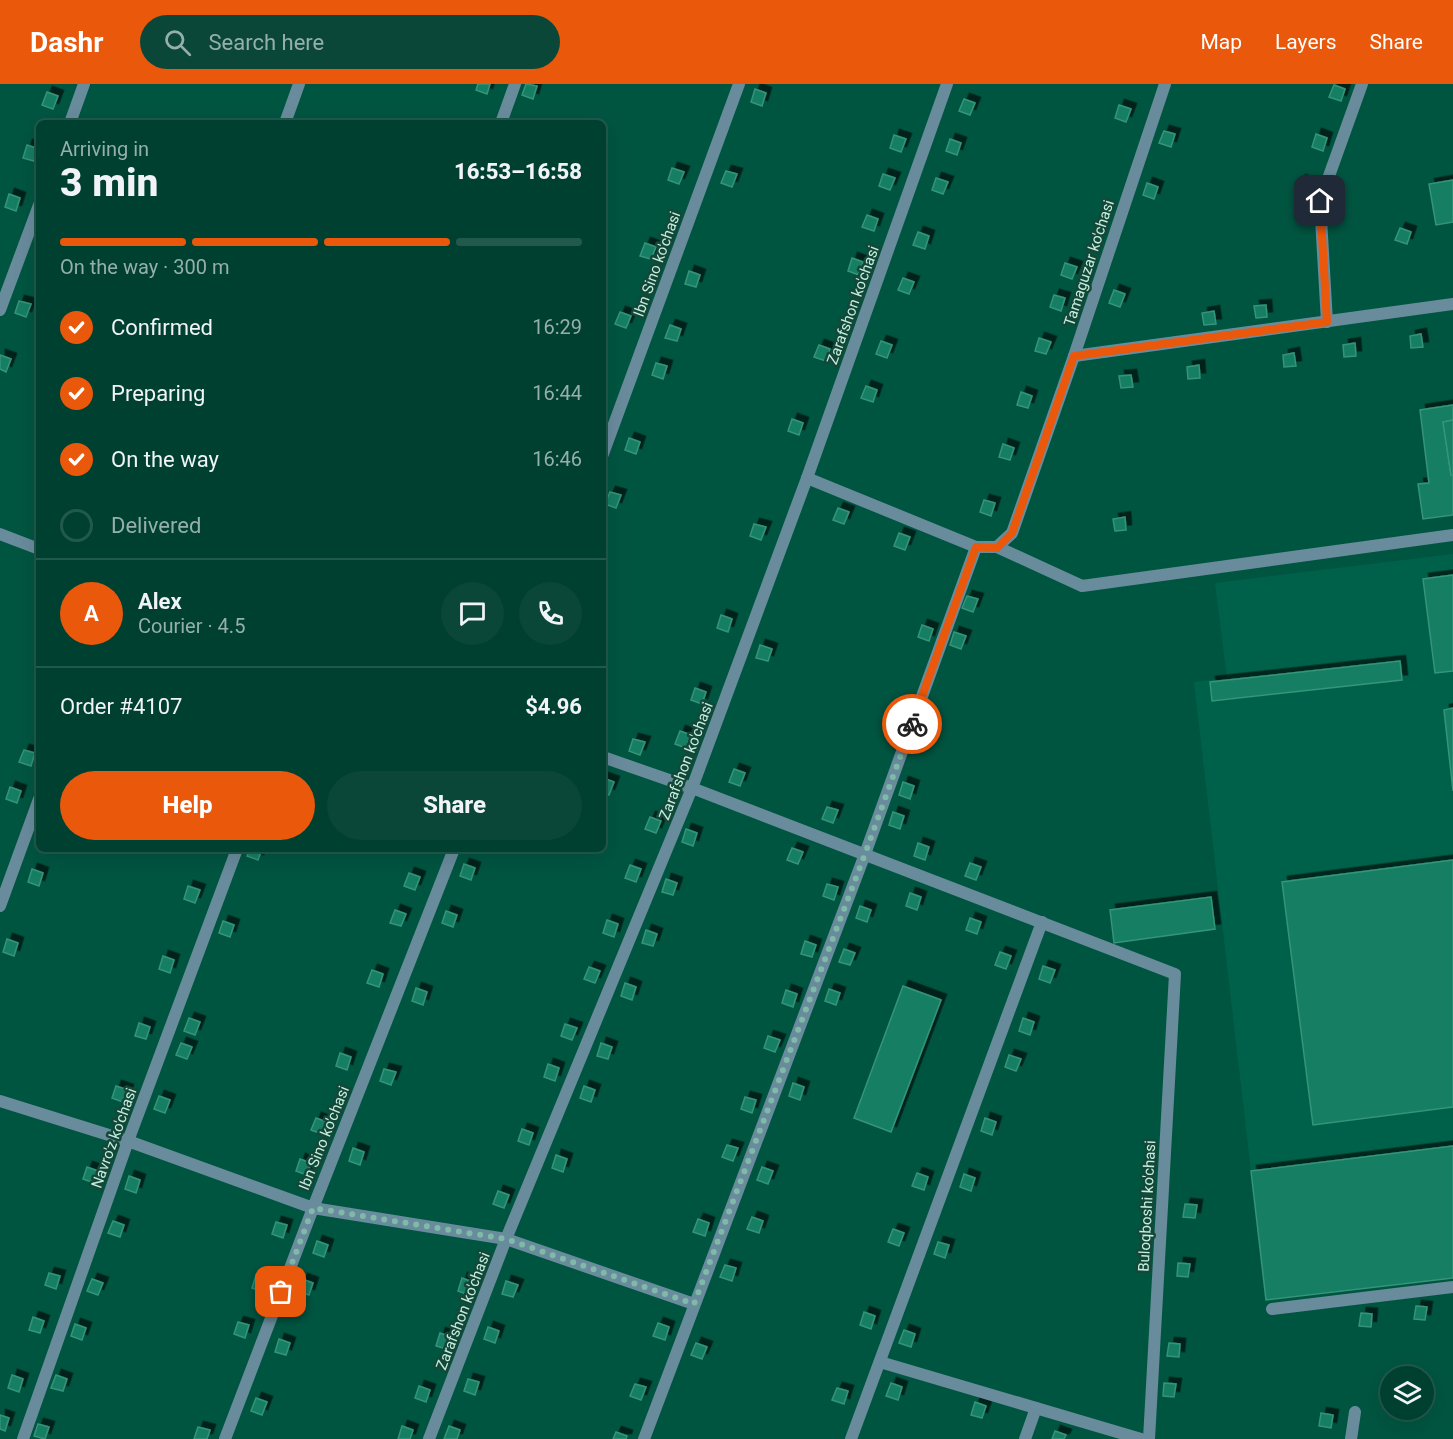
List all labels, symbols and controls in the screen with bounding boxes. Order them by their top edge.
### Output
search box [140,15,560,69]
text: Dashr [30,26,104,59]
icon: search [161,26,194,59]
text: Search here [209,30,324,55]
text: Map [1200,30,1242,54]
text: Layers [1275,30,1336,54]
text: Share [1369,30,1423,54]
text: Arriving in [60,137,149,161]
text: 16:53–16:58 [454,159,582,184]
text: 3 min [60,160,158,206]
pin [1294,175,1345,226]
icon: home [1303,184,1336,217]
street label: Tamaguzar ko'chasi [1060,198,1118,328]
street label: Ibn Sino ko'chasi [630,209,684,319]
street label: Zarafshon ko'chasi [823,243,883,367]
text: On the way · 300 m [60,255,229,279]
icon: check [60,311,93,344]
text: Confirmed [111,315,213,340]
text: 16:29 [532,315,582,339]
icon: check [60,377,93,410]
text: Preparing [111,381,205,406]
text: 16:44 [532,381,582,405]
icon: check [60,443,93,476]
text: On the way [111,447,219,472]
text: 16:46 [532,447,582,471]
text: Delivered [111,513,201,538]
button: chat [441,582,504,645]
button: phone [519,582,582,645]
text: Alex [138,589,182,614]
text: A [84,601,99,626]
text: Courier · 4.5 [138,614,245,638]
text: Order #4107 [60,694,182,719]
text: $4.96 [525,694,582,719]
courier [882,694,942,754]
street label: Zarafshon ko'chasi [655,699,717,823]
icon: bike [896,708,929,741]
button: Help [60,771,315,840]
button: Share [327,771,582,840]
street label: Ibn Sino ko'chasi [295,1083,353,1193]
street label: Navro'z ko'chasi [88,1085,140,1191]
street label: Buloqboshi ko'chasi [1135,1140,1159,1272]
street label: Zarafshon ko'chasi [432,1249,494,1373]
pin [255,1266,306,1317]
icon: bag [264,1275,297,1308]
map controls [1380,1366,1434,1420]
button: layers [1380,1366,1434,1420]

